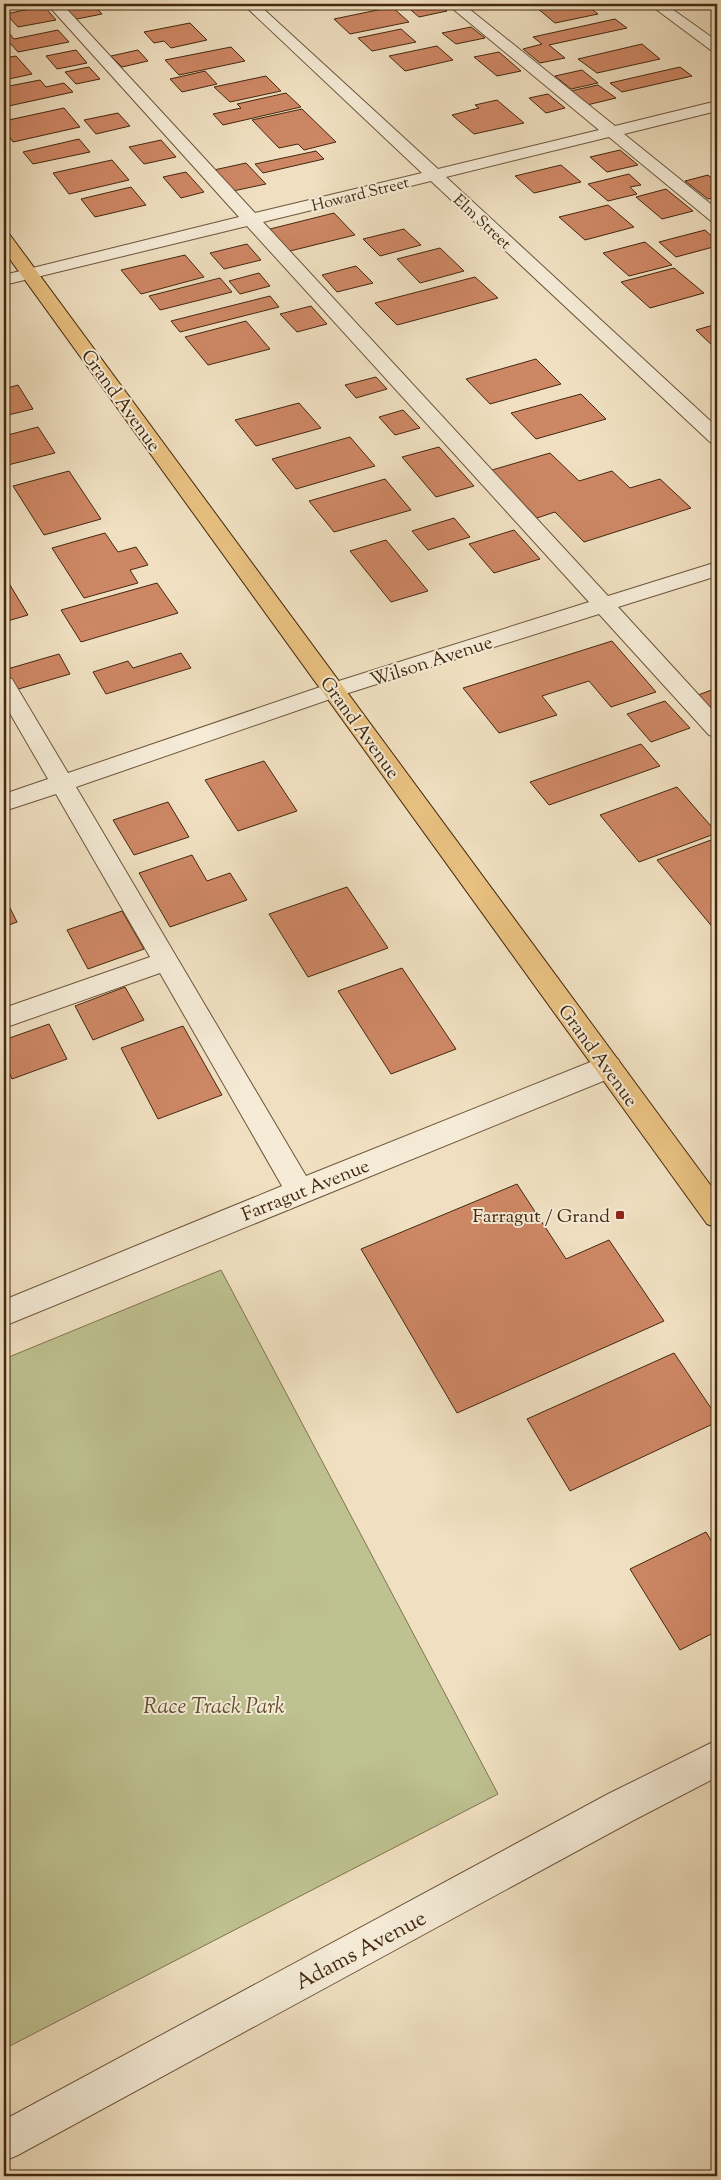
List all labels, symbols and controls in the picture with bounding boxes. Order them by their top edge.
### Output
street label: Howard Street [309,172,412,219]
street label: Elm Street [447,190,516,256]
street label: Grand Avenue [74,345,166,458]
street label: Wilson Avenue [367,630,497,695]
street label: Grand Avenue [313,672,405,785]
street label: Grand Avenue [551,1000,643,1113]
street label: Farragut Avenue [238,1153,374,1229]
place label: Farragut / Grand [473,1204,610,1231]
marker: Farragut / Grand [614,1209,626,1221]
park label: Race Track Park [143,1692,285,1724]
street label: Adams Avenue [290,1904,433,2000]

